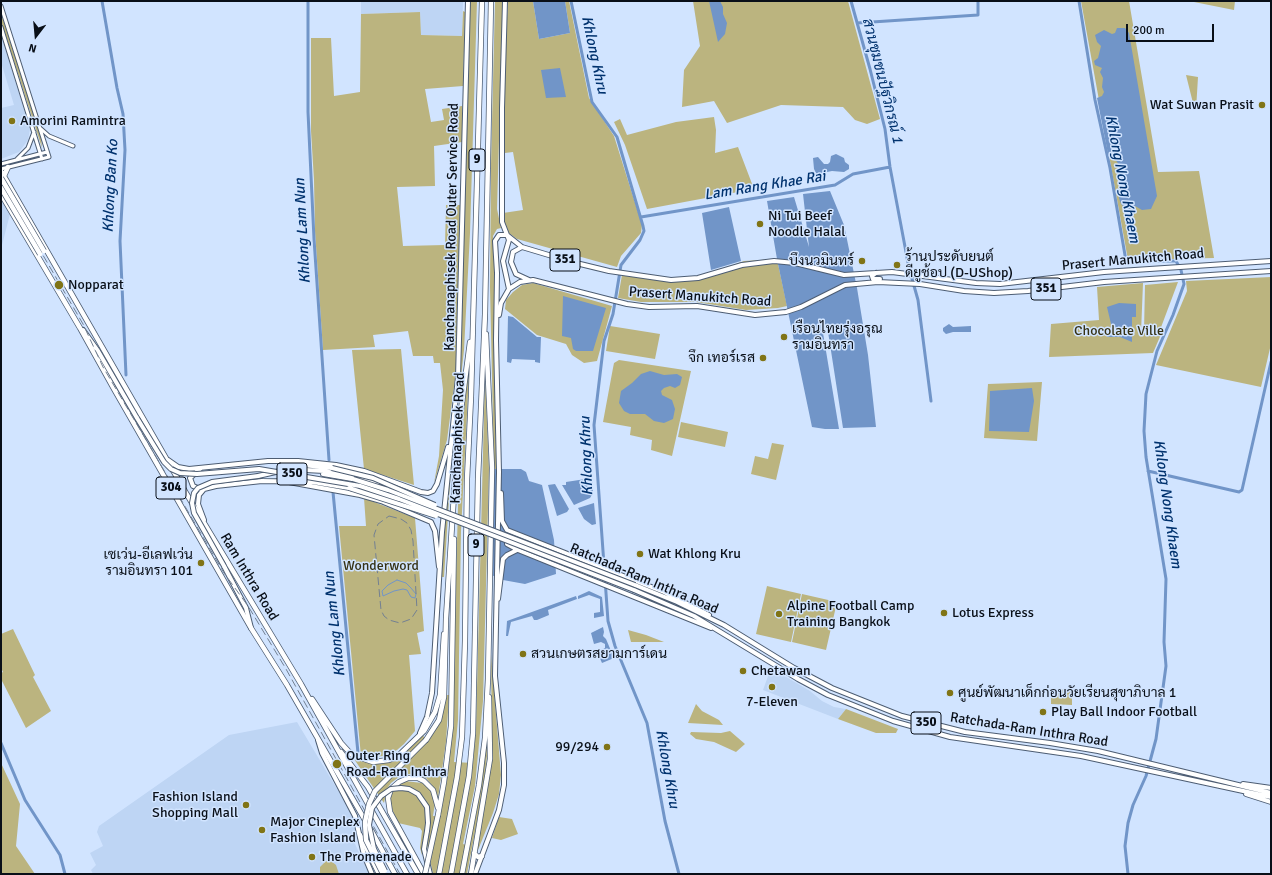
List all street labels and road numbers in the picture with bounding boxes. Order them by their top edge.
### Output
street label: Kanchanaphisek Road Outer Service Road [441,103,463,351]
road number: 9 [469,149,485,171]
street label: Prasert Manukitch Road [1061,245,1205,275]
road number: 351 [550,249,580,271]
road number: 351 [1031,278,1061,300]
street label: Prasert Manukitch Road [628,284,772,310]
street label: Kanchanaphisek Road [447,372,469,504]
road number: 350 [277,463,307,485]
road number: 304 [156,477,186,499]
street label: Ram Inthra Road [216,530,282,624]
road number: 9 [468,534,484,556]
street label: Ratchada-Ram Inthra Road [567,540,721,618]
street label: Ratchada-Ram Inthra Road [949,709,1109,751]
road number: 350 [911,712,941,734]

